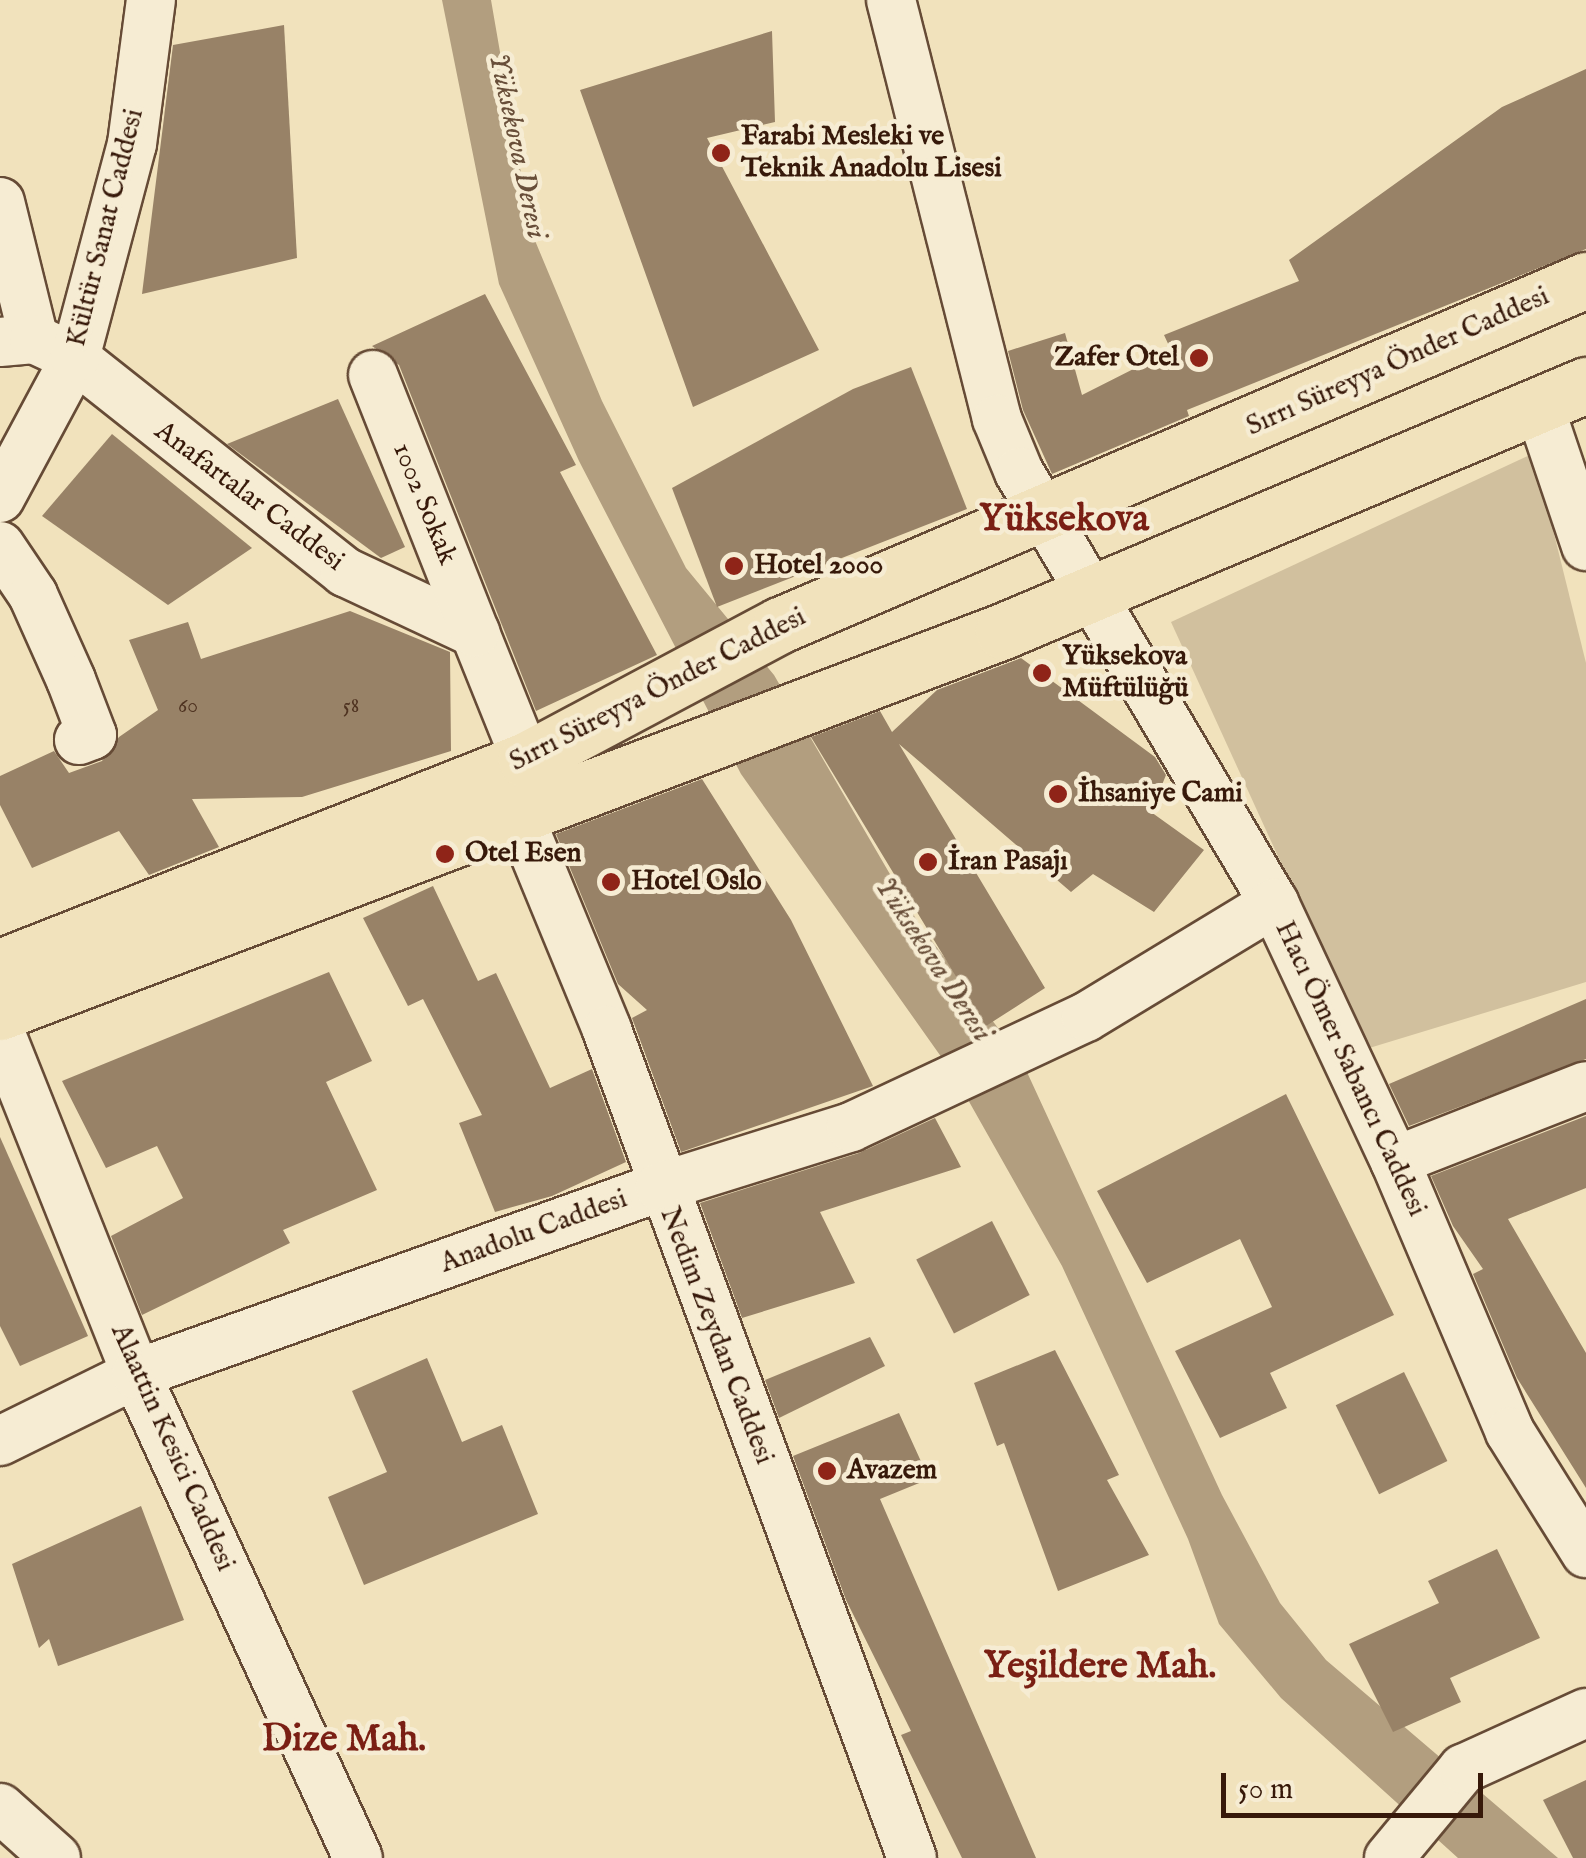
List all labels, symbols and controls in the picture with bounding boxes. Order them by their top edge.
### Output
water label: Yüksekova Deresi [480,50,554,242]
street label: Kültür Sanat Caddesi [60,105,152,351]
place label: Farabi Mesleki ve Teknik Anadolu Lisesi [741,120,1002,186]
marker: Farabi Mesleki ve Teknik Anadolu Lisesi [710,142,732,164]
street label: Sırrı Süreyya Önder Caddesi [1241,280,1555,444]
place label: Zafer Otel [1055,341,1179,375]
marker: Zafer Otel [1188,347,1210,369]
street label: Anafartalar Caddesi [148,415,350,579]
street label: 1002 Sokak [384,438,464,570]
district label: Yüksekova [979,498,1149,544]
place label: Hotel 2000 [754,549,883,583]
marker: Hotel 2000 [723,555,745,577]
street label: Sırrı Süreyya Önder Caddesi [504,601,812,779]
place label: Yüksekova Müftülüğü [1062,640,1189,706]
marker: Yüksekova Müftülüğü [1031,662,1053,684]
house number: 60 [178,694,198,720]
house number: 58 [343,694,359,720]
place label: İhsaniye Cami [1078,777,1243,811]
marker: İhsaniye Cami [1047,783,1069,805]
place label: Otel Esen [465,837,581,871]
marker: Otel Esen [434,843,456,865]
place label: İran Pasajı [948,845,1068,879]
marker: İran Pasajı [917,851,939,873]
place label: Hotel Oslo [631,865,762,899]
marker: Hotel Oslo [600,871,622,893]
water label: Yüksekova Deresi [866,871,1000,1049]
street label: Hacı Ömer Sabancı Caddesi [1267,916,1433,1222]
street label: Anadolu Caddesi [436,1183,632,1281]
street label: Nedim Zeydan Caddesi [652,1203,780,1469]
street label: Alaattin Kesici Caddesi [102,1319,242,1577]
place label: Avazem [847,1454,937,1488]
marker: Avazem [816,1460,838,1482]
district label: Yeşildere Mah. [984,1645,1216,1691]
district label: Dize Mah. [262,1718,426,1764]
scale bar [1226,1753,1488,1815]
text: 50 m [1238,1771,1293,1809]

